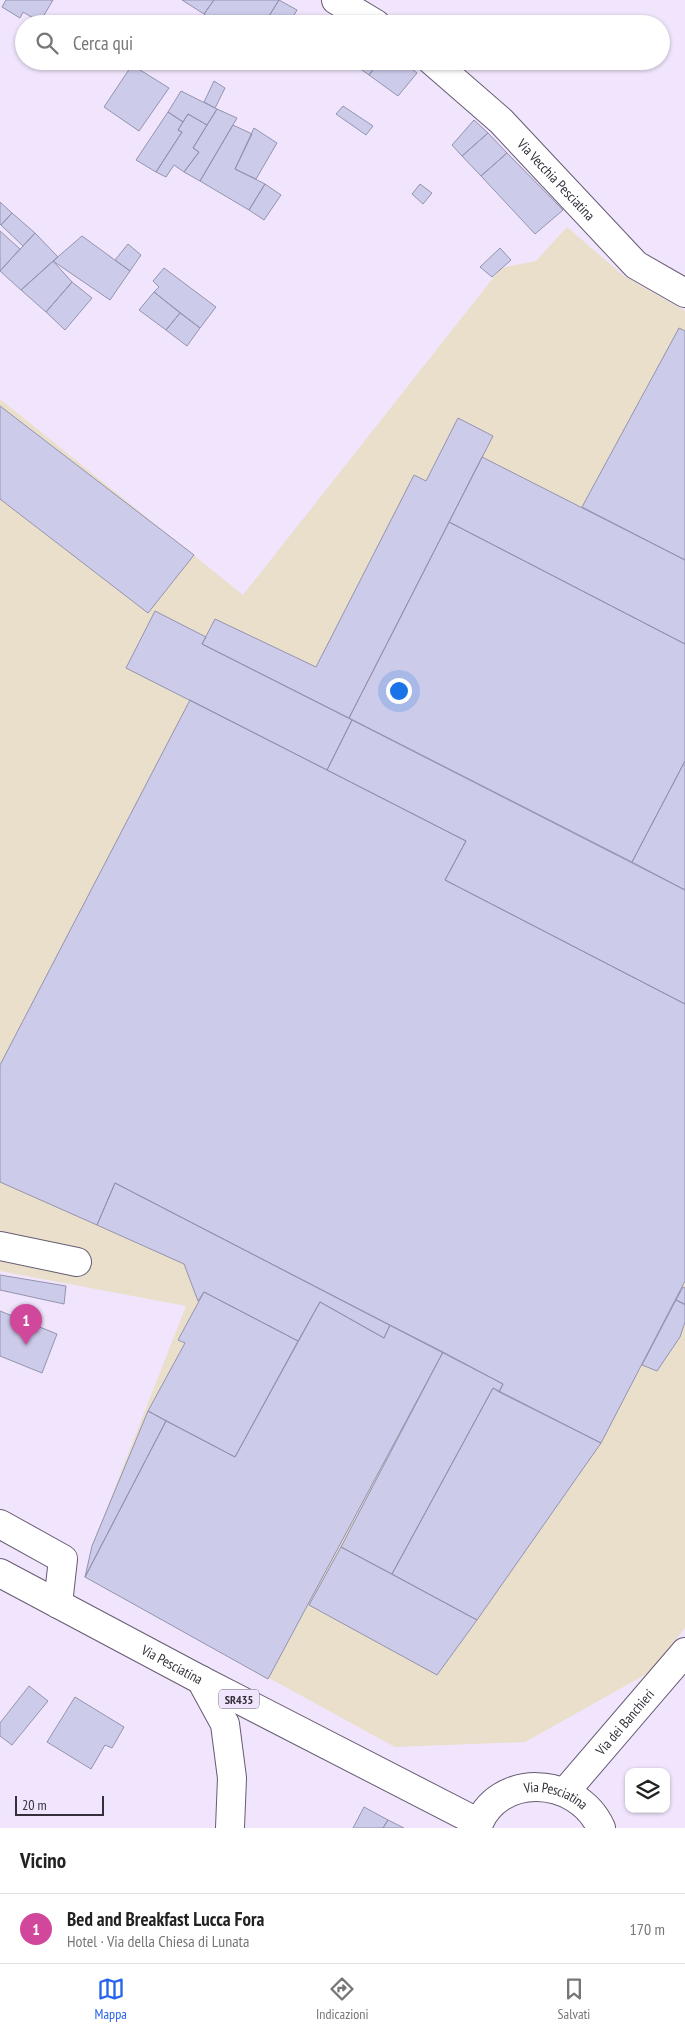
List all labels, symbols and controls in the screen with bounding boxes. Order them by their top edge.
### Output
search box [15,15,670,70]
icon: search [33,29,61,57]
text: Cerca qui [73,31,133,55]
street label: Via Vecchia Pesciatina [513,134,599,224]
your location [386,678,412,704]
pin: 1 [10,1304,42,1345]
street label: Via Pesciatina [138,1641,206,1688]
street label: Via dei Banchieri [591,1685,658,1760]
road number: SR435 [219,1690,259,1708]
map controls [625,1768,670,1813]
button: layers [625,1768,670,1813]
street label: Via Pesciatina [522,1778,592,1813]
scale bar [15,1793,104,1816]
text: 20 m [22,1796,47,1814]
text: Vicino [20,1847,66,1874]
text: Bed and Breakfast Lucca Fora [67,1907,264,1931]
text: 1 [32,1919,40,1939]
text: 170 m [630,1919,665,1939]
text: Hotel · Via della Chiesa di Lunata [67,1931,249,1951]
tab: Mappa [95,1975,127,2023]
tab: Indicazioni [316,1975,368,2023]
tab: Salvati [558,1975,590,2023]

